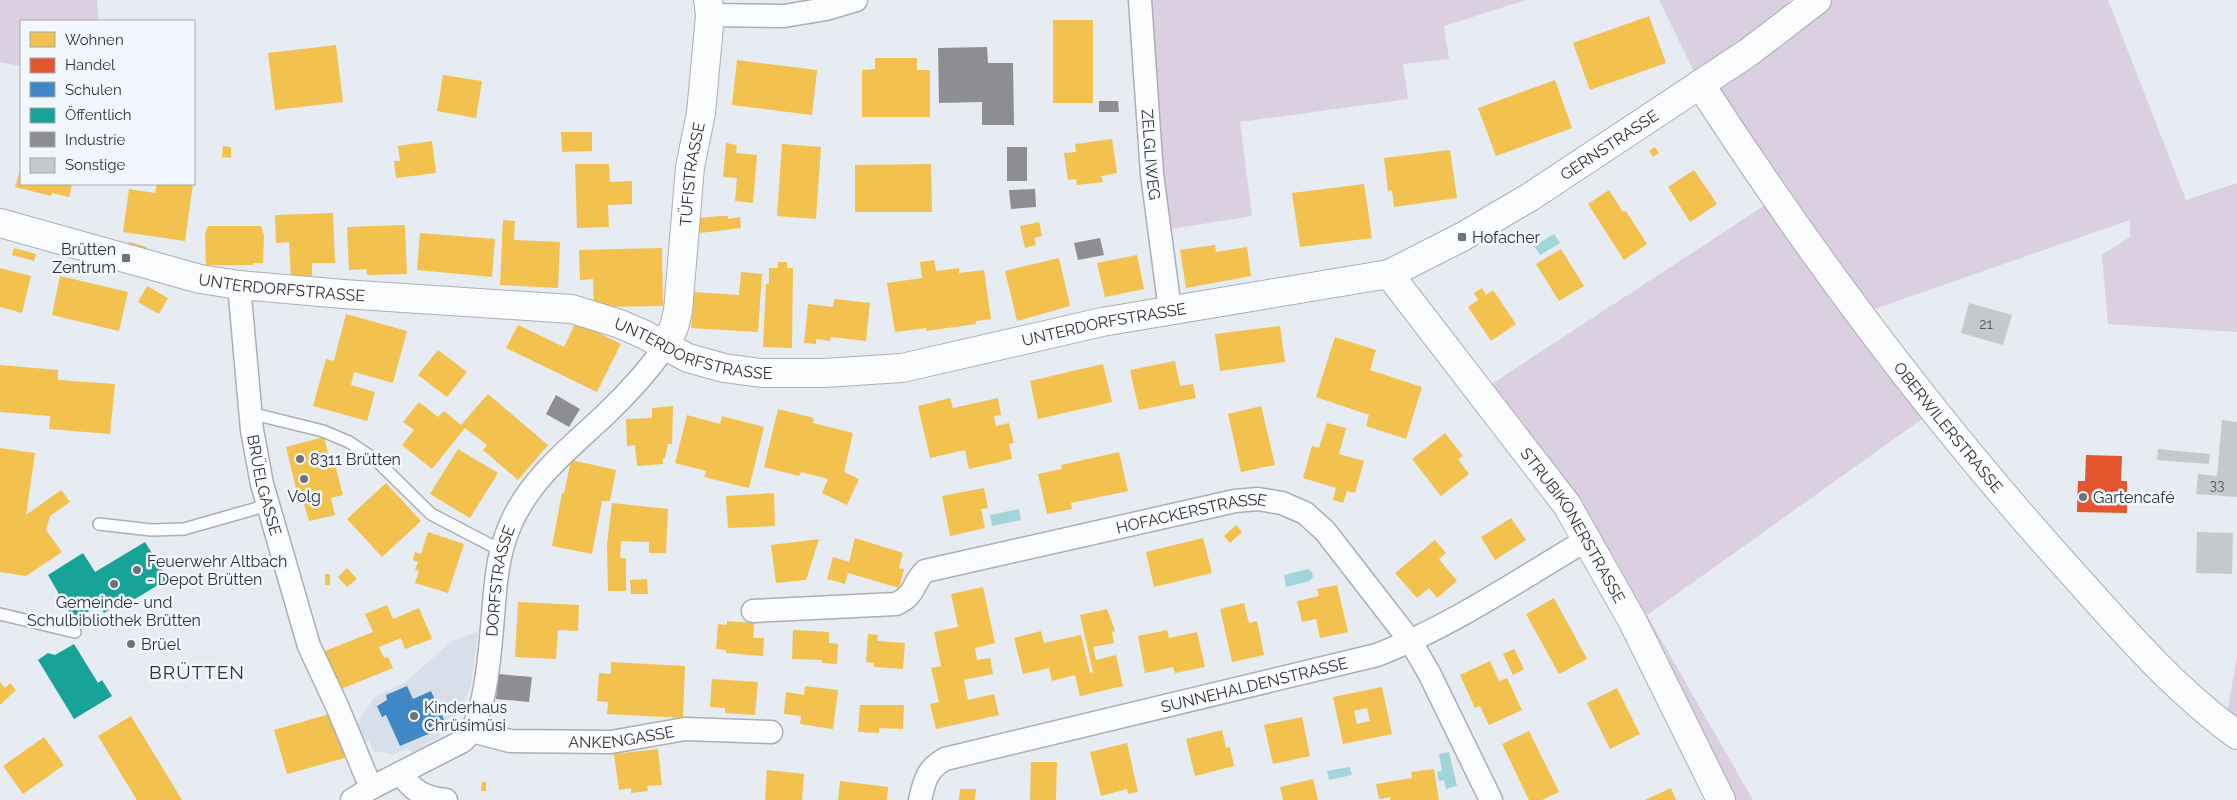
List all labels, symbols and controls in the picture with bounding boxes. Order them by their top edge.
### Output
legend [20,20,195,185]
text: Wohnen [65,31,124,49]
text: Handel [65,56,116,74]
text: Schulen [65,81,122,99]
text: Öffentlich [65,105,132,124]
street label: GERNSTRASSE [1557,106,1662,184]
street label: ZELGLIWEG [1138,109,1164,201]
street label: TÜFISTRASSE [676,120,709,227]
text: Industrie [65,131,126,149]
text: Sonstige [65,156,126,174]
place label: Hofacher [1472,228,1541,247]
marker: Hofacher [1456,231,1468,243]
place label: Brütten Zentrum [52,240,116,277]
marker: Brütten Zentrum [120,252,132,264]
street label: UNTERDORFSTRASSE [197,270,366,305]
street label: UNTERDORFSTRASSE [1020,299,1188,350]
street label: UNTERDORFSTRASSE [611,314,773,383]
house number: 21 [1979,316,1993,332]
street label: OBERWILERSTRASSE [1890,358,2007,497]
street label: BRÜELGASSE [243,433,286,538]
street label: STRUBIKONERSTRASSE [1516,444,1629,607]
place label: 8311 Brütten [310,450,401,469]
marker: 8311 Brütten [294,453,306,465]
marker: Volg [298,473,310,485]
house number: 33 [2210,477,2224,493]
place label: Volg [287,487,321,506]
place label: Gartencafé [2093,488,2175,507]
street label: HOFACKERSTRASSE [1114,490,1269,538]
marker: Gartencafé [2077,491,2089,503]
street label: DORFSTRASSE [482,522,519,637]
place label: Feuerwehr Altbach - Depot Brütten [147,552,287,589]
marker: Feuerwehr Altbach - Depot Brütten [131,564,143,576]
marker: Gemeinde- und Schulbibliothek Brütten [108,578,120,590]
place label: Gemeinde- und Schulbibliothek Brütten [27,593,201,630]
place label: Brüel [141,635,181,654]
marker: Brüel [125,638,137,650]
street label: SUNNEHALDENSTRASSE [1159,653,1350,717]
district label: BRÜTTEN [149,661,245,683]
place label: Kinderhaus Chrüsimüsi [424,698,508,735]
marker: Kinderhaus Chrüsimüsi [408,710,420,722]
street label: ANKENGASSE [568,722,676,752]

